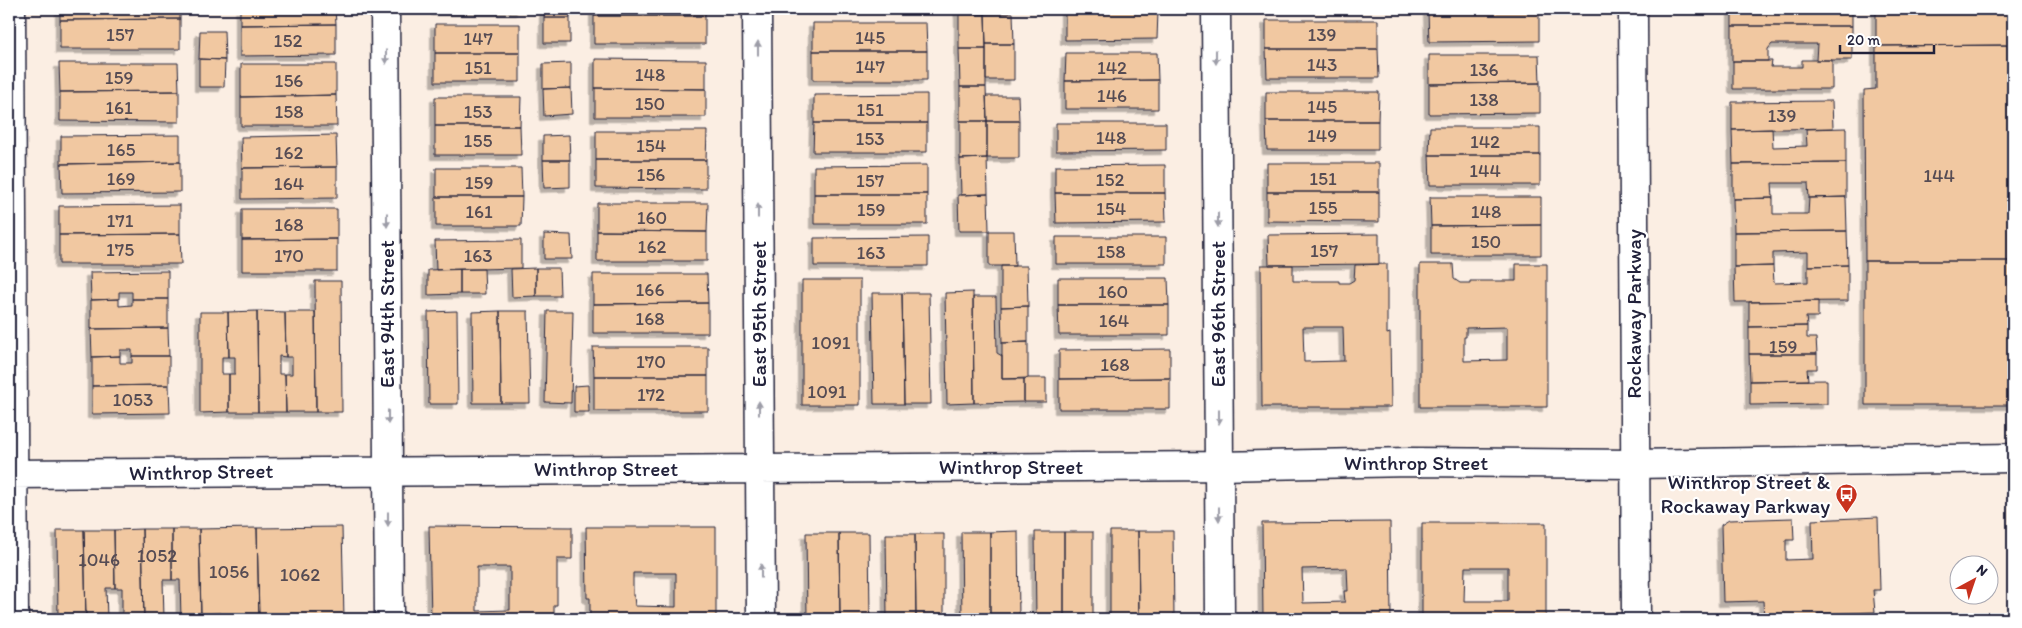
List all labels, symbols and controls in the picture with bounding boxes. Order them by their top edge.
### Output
scale bar [1840,22,1933,54]
house number: 157 [106,23,134,46]
house number: 139 [1307,23,1337,46]
house number: 145 [855,26,885,49]
house number: 147 [463,27,493,50]
house number: 152 [274,29,302,52]
text: 20 m [1847,31,1881,49]
one-way arrow [753,40,761,56]
one-way arrow [382,50,390,66]
one-way arrow [1213,50,1221,66]
house number: 143 [1307,53,1337,76]
house number: 147 [855,55,885,78]
house number: 151 [464,56,492,79]
house number: 142 [1097,56,1127,79]
house number: 136 [1469,58,1499,81]
house number: 148 [635,63,665,86]
house number: 159 [105,66,133,89]
house number: 156 [275,69,303,92]
house number: 146 [1097,84,1127,107]
house number: 138 [1469,88,1499,111]
house number: 150 [635,92,665,115]
house number: 145 [1307,95,1337,118]
house number: 161 [105,96,133,119]
house number: 151 [856,98,884,121]
house number: 158 [274,100,304,123]
house number: 153 [463,100,493,123]
house number: 139 [1767,104,1797,127]
house number: 149 [1307,124,1337,147]
house number: 148 [1096,126,1126,149]
house number: 153 [855,127,885,150]
house number: 155 [464,129,492,152]
house number: 142 [1470,130,1500,153]
house number: 154 [636,134,666,157]
house number: 165 [107,138,135,161]
house number: 162 [275,141,303,164]
house number: 144 [1469,159,1501,182]
house number: 156 [637,163,665,186]
house number: 144 [1923,164,1955,187]
house number: 169 [107,167,135,190]
house number: 151 [1309,167,1337,190]
house number: 152 [1096,168,1124,191]
house number: 157 [856,169,884,192]
house number: 159 [465,171,493,194]
house number: 164 [274,172,304,195]
house number: 155 [1309,196,1337,219]
house number: 154 [1096,197,1126,220]
house number: 159 [857,198,885,221]
house number: 161 [465,200,493,223]
house number: 148 [1471,200,1501,223]
one-way arrow [754,202,762,218]
house number: 160 [637,206,667,229]
house number: 171 [106,209,134,232]
one-way arrow [383,212,391,228]
one-way arrow [1214,212,1222,228]
house number: 168 [274,213,304,236]
street label: Rockaway Parkway [1621,229,1646,399]
house number: 150 [1471,230,1501,253]
house number: 162 [638,235,666,258]
house number: 175 [106,238,134,261]
house number: 157 [1310,239,1338,262]
street label: East 94th Street [374,240,399,388]
house number: 158 [1096,240,1126,263]
street label: East 95th Street [746,241,771,387]
house number: 163 [856,241,886,264]
street label: East 96th Street [1205,241,1230,387]
house number: 170 [274,244,304,267]
house number: 163 [463,244,493,267]
house number: 166 [636,278,664,301]
house number: 160 [1098,280,1128,303]
house number: 168 [635,307,665,330]
house number: 164 [1099,309,1129,332]
house number: 1091 [811,331,851,354]
house number: 159 [1769,335,1797,358]
house number: 170 [636,350,666,373]
house number: 168 [1100,353,1130,376]
house number: 1091 [807,380,847,403]
house number: 172 [637,383,665,406]
house number: 1053 [113,388,153,411]
one-way arrow [755,400,763,416]
one-way arrow [384,410,392,426]
one-way arrow [1215,410,1223,426]
street label: Winthrop Street [1344,450,1488,475]
street label: Winthrop Street [939,454,1083,479]
street label: Winthrop Street [534,456,678,481]
street label: Winthrop Street [129,458,274,485]
place label: Winthrop Street & Rockaway Parkway [1661,469,1830,518]
bus stop icon: Winthrop Street & Rockaway Parkway [1834,482,1858,513]
one-way arrow [1215,507,1223,523]
one-way arrow [384,511,392,527]
house number: 1052 [137,544,177,567]
house number: 1046 [78,548,120,571]
north arrow [1950,556,2000,606]
house number: 1056 [209,560,249,583]
text: N [1973,561,1991,580]
one-way arrow [756,562,764,578]
house number: 1062 [280,563,320,586]

